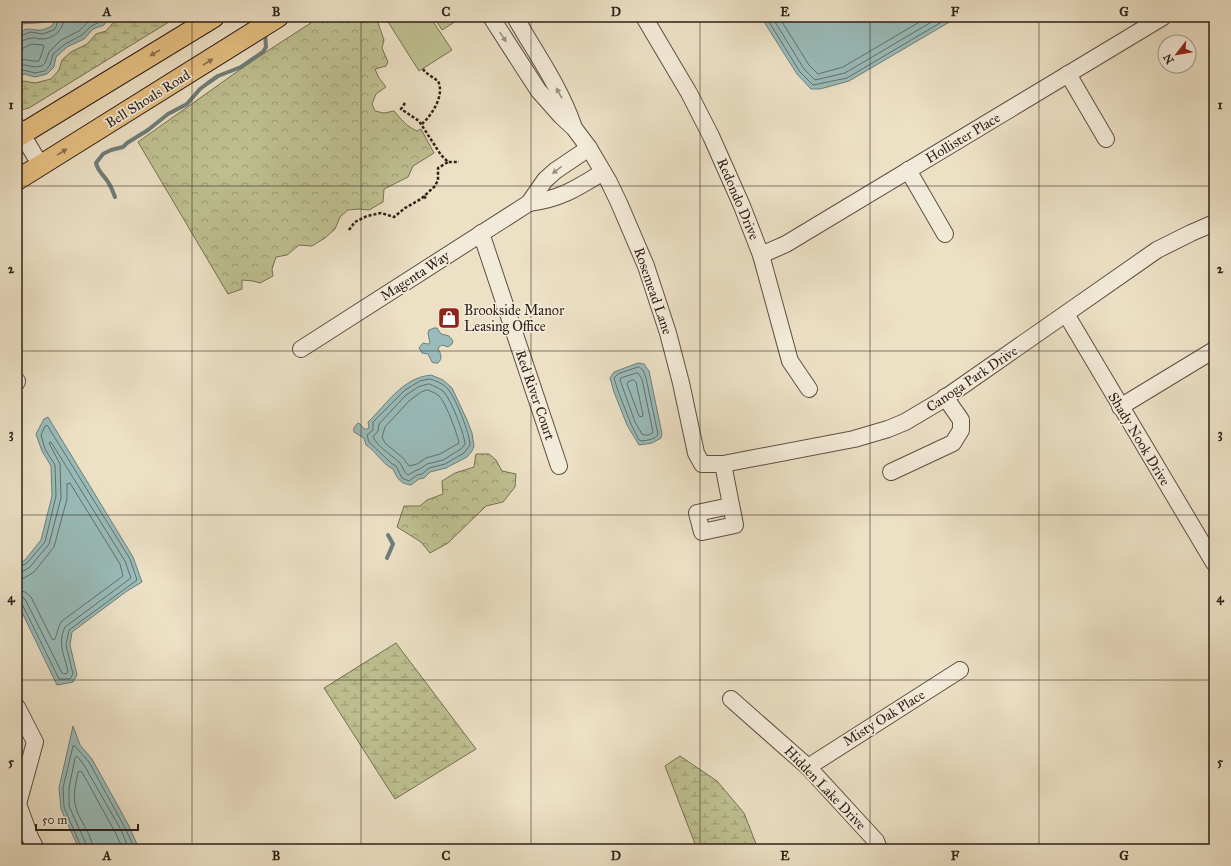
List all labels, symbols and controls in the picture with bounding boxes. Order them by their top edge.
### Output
text: A [102,4,112,20]
text: B [272,4,281,20]
text: C [442,4,451,20]
text: D [611,4,621,20]
text: E [780,4,790,20]
text: F [951,4,960,20]
text: G [1119,4,1129,20]
one-way arrow [500,31,507,43]
north arrow [1157,34,1197,74]
one-way arrow [149,50,161,57]
text: N [1161,51,1177,66]
one-way arrow [202,58,214,65]
street label: Bell Shoals Road [103,66,193,132]
one-way arrow [556,87,562,98]
text: 1 [8,97,14,113]
text: 1 [1217,97,1223,113]
street label: Hollister Place [923,109,1004,167]
one-way arrow [56,149,68,156]
street label: Redondo Drive [713,156,763,242]
one-way arrow [551,166,562,175]
street label: Rosemead Lane [630,245,676,337]
street label: Magenta Way [377,247,453,305]
text: 2 [8,261,15,277]
text: 2 [1217,261,1224,277]
place label: Brookside Manor Leasing Office [464,302,565,335]
shop icon: Brookside Manor Leasing Office [436,305,462,331]
street label: Canoga Park Drive [923,342,1021,416]
street label: Red River Court [512,348,558,442]
street label: Shady Nook Drive [1104,389,1174,489]
text: 3 [8,426,14,442]
text: 3 [1217,426,1223,442]
text: 4 [7,590,15,606]
text: 4 [1216,590,1224,606]
street label: Misty Oak Place [840,686,928,750]
street label: Hidden Lake Drive [781,742,870,834]
text: 5 [8,754,15,770]
text: 5 [1217,754,1224,770]
scale bar [36,806,138,832]
text: 50 m [42,813,67,827]
text: A [102,848,112,864]
text: B [272,848,281,864]
text: C [442,848,451,864]
text: D [611,848,621,864]
text: E [780,848,790,864]
text: F [951,848,960,864]
text: G [1119,848,1129,864]

